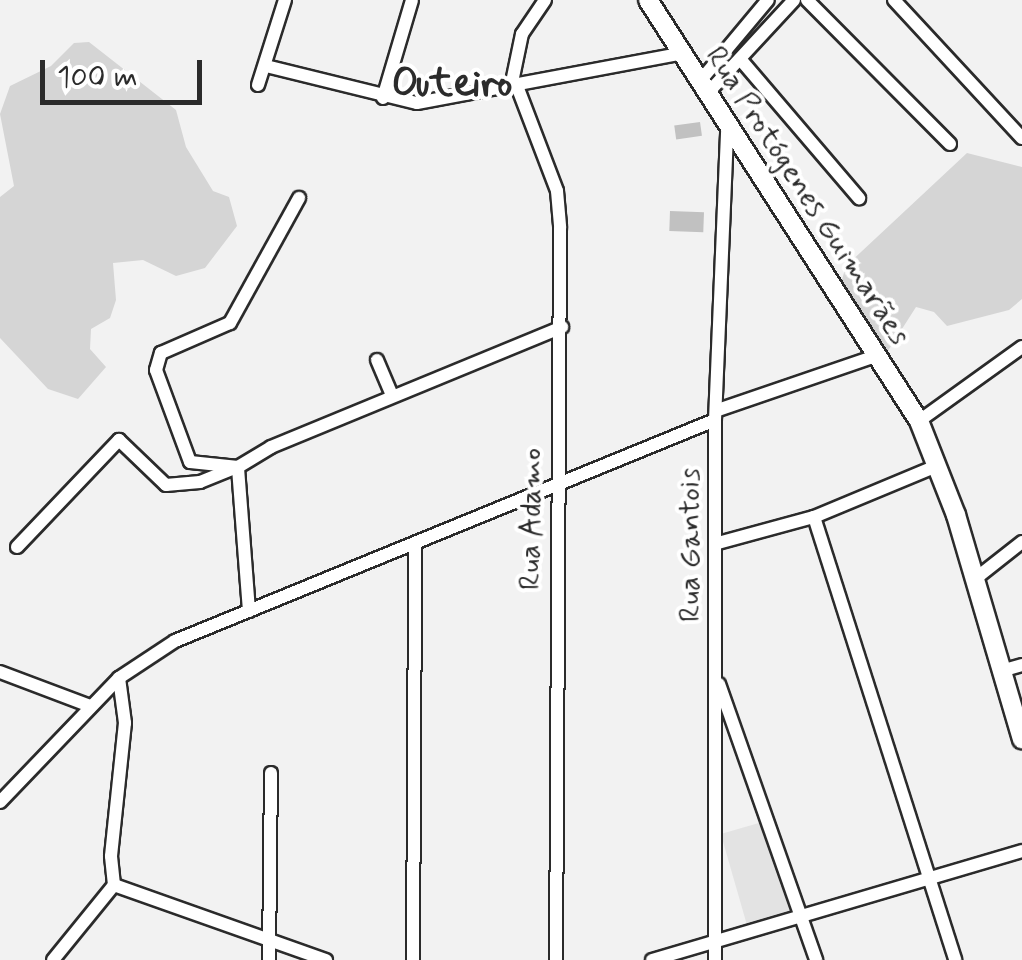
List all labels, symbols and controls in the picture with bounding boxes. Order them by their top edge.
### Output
scale bar [45,40,208,102]
street label: Rua Protógenes Guimarães [697,40,917,352]
text: 100 m [57,58,138,97]
district label: Outeiro [391,60,513,108]
street label: Rua Adamo [513,448,551,590]
street label: Rua Gantois [673,470,709,620]

